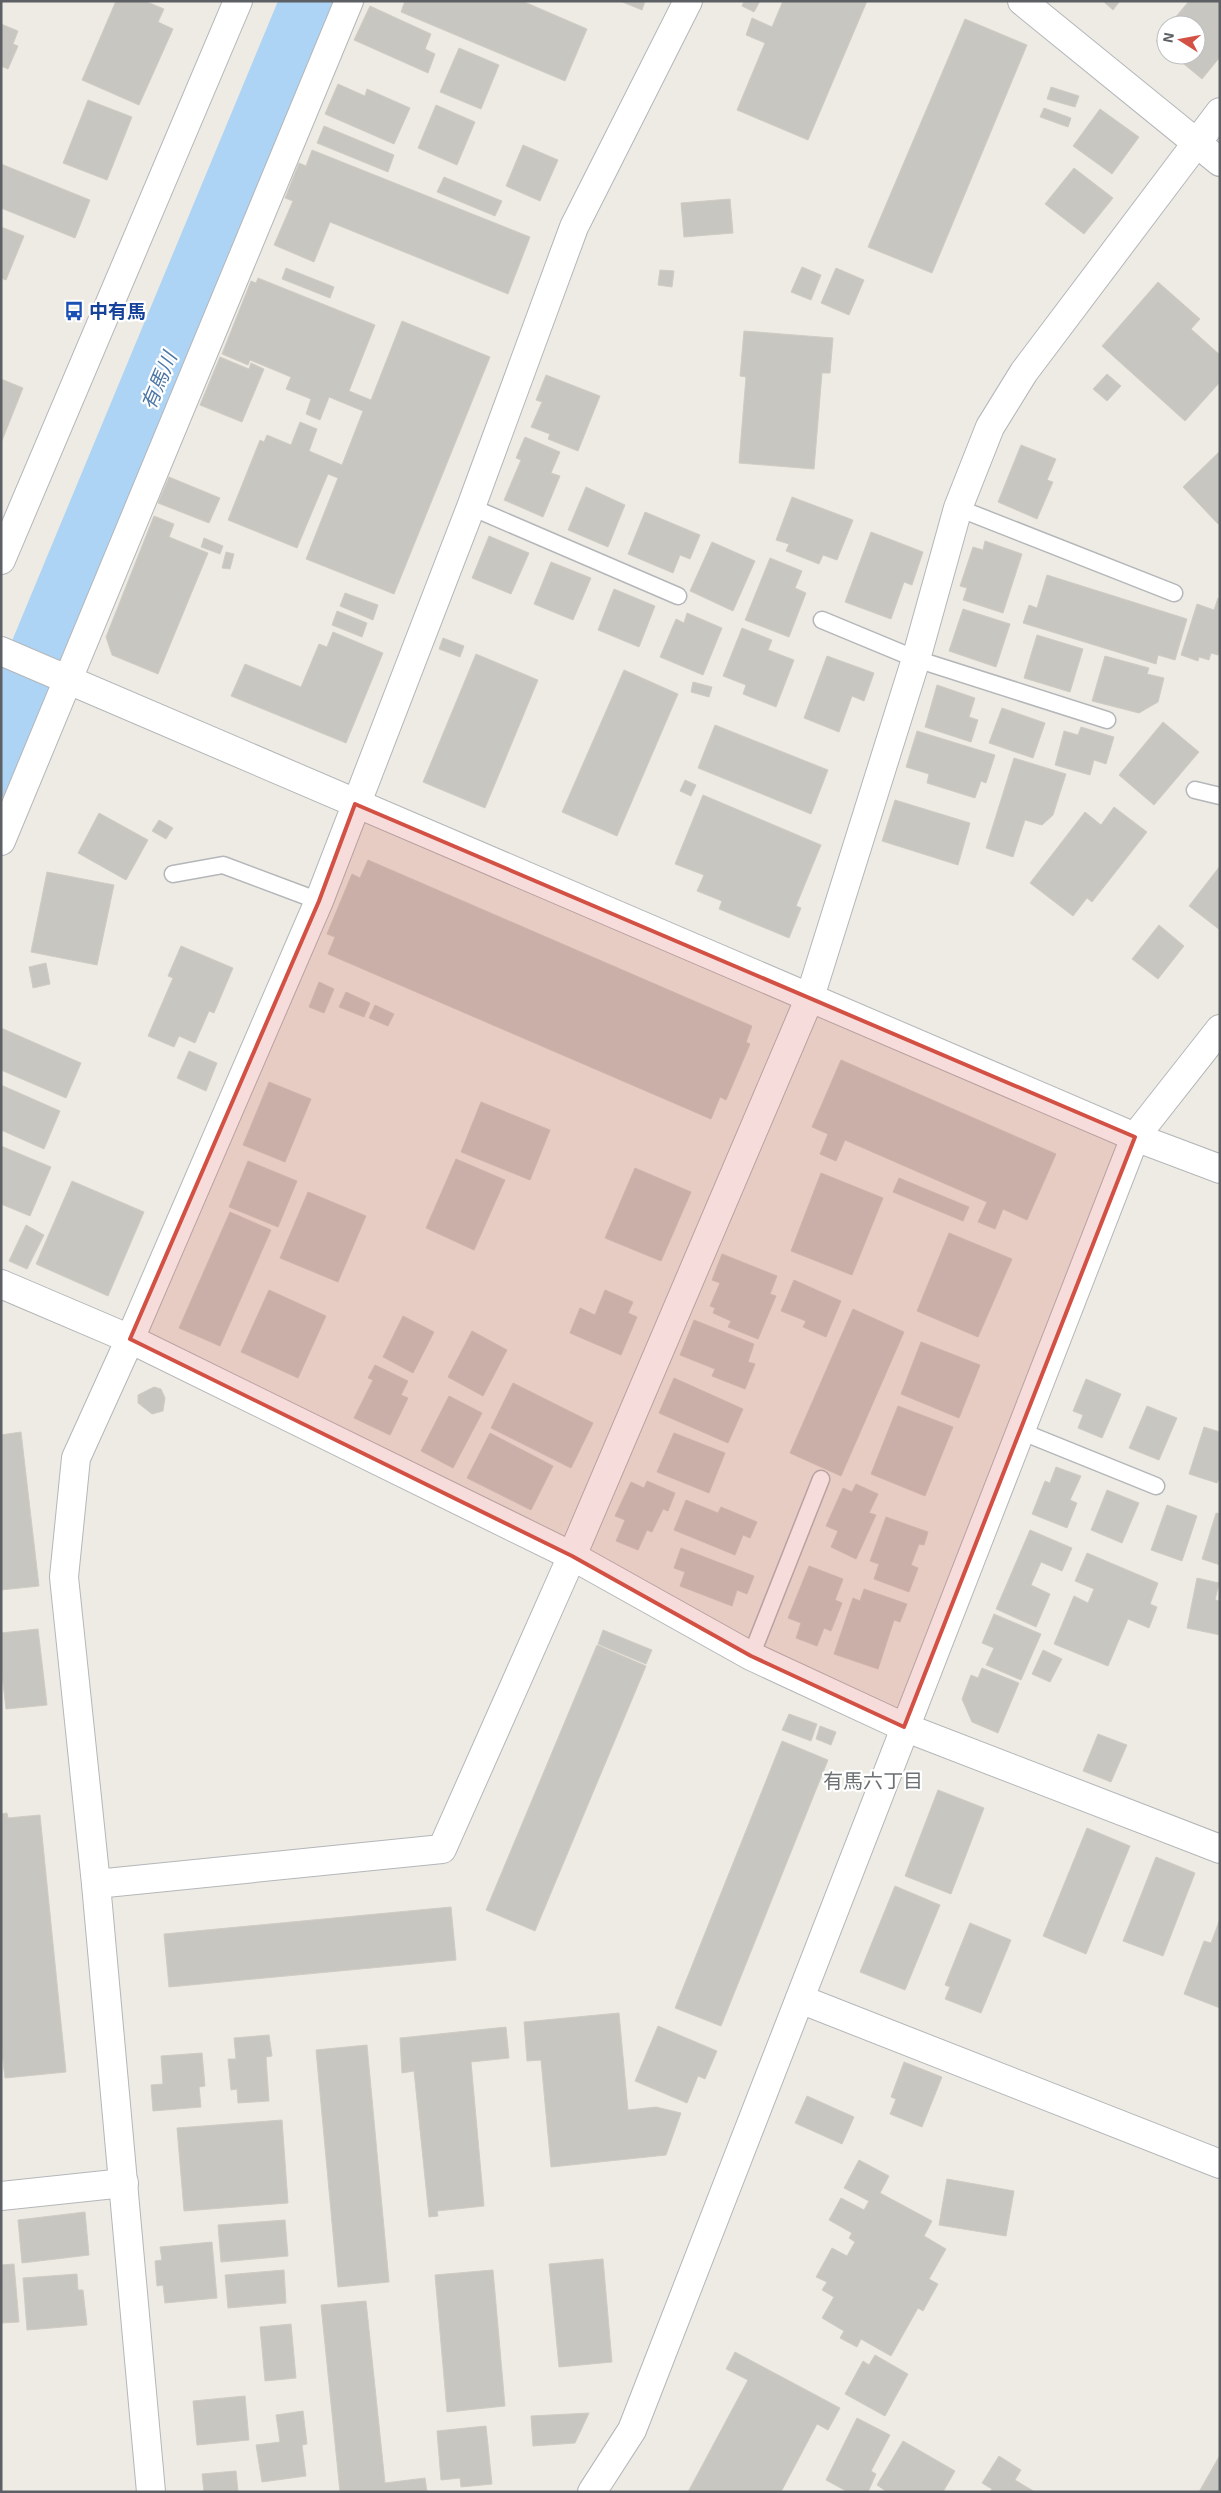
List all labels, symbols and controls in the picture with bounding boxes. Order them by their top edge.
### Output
north arrow [1156,15,1206,65]
text: N [1158,31,1177,44]
place label: 中有馬 [89,299,146,322]
bus stop icon: 中有馬 [63,300,85,322]
water label: 有馬川 [135,346,182,413]
district label: 有馬六丁目 [823,1768,923,1792]

